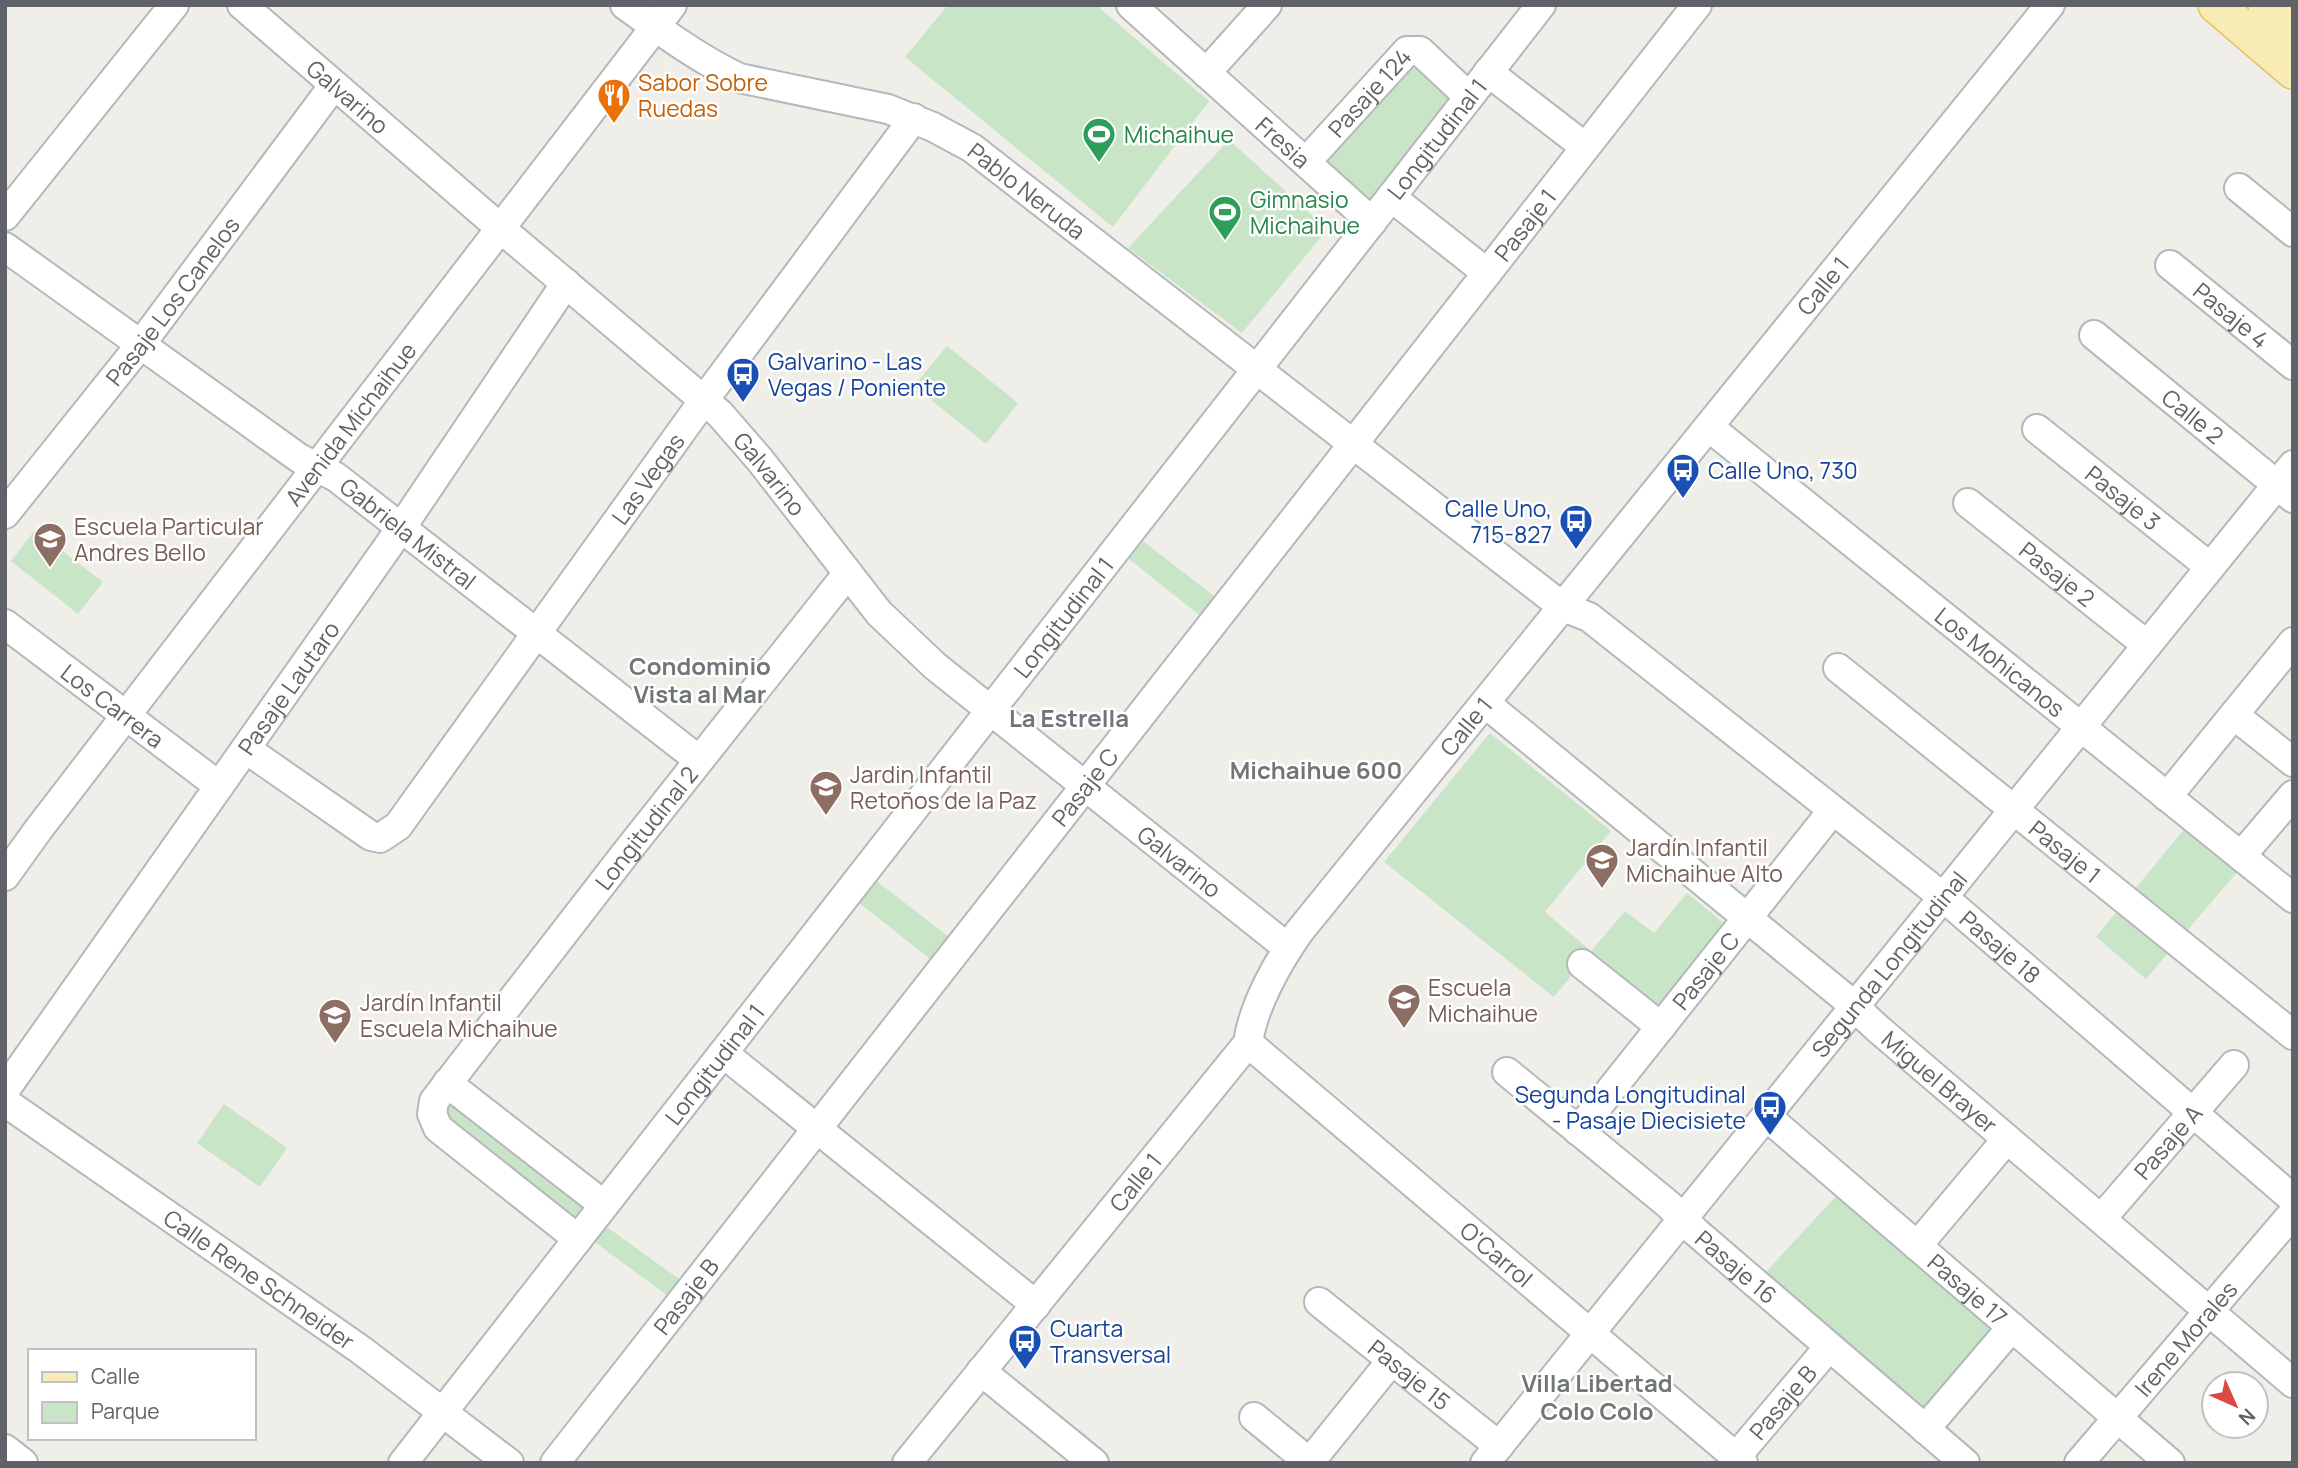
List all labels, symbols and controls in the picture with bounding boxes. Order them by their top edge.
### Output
street label: Pasaje 124 [1320,41,1418,144]
street label: Galvarino [300,52,396,141]
place label: Sabor Sobre Ruedas [638,66,768,124]
street label: Longitudinal 1 [1379,72,1494,206]
restaurant icon: Sabor Sobre Ruedas [595,76,633,125]
street label: Fresia [1249,109,1318,175]
sports icon: Michaihue [1080,115,1118,164]
place label: Michaihue [1124,118,1234,150]
street label: Pablo Neruda [961,135,1092,246]
street label: Pasaje 1 [1487,182,1563,268]
place label: Gimnasio Michaihue [1250,183,1360,241]
sports icon: Gimnasio Michaihue [1206,193,1244,242]
street label: Pasaje Los Canelos [98,210,247,392]
street label: Calle 1 [1789,250,1856,322]
street label: Pasaje 4 [2187,275,2276,355]
street label: Avenida Michaihue [277,335,423,512]
place label: Galvarino - Las Vegas / Poniente [768,345,946,403]
bus stop icon: Galvarino - Las Vegas / Poniente [724,355,762,404]
street label: Calle 2 [2155,381,2231,451]
street label: Galvarino [727,425,813,522]
street label: Las Vegas [604,426,691,531]
bus stop icon: Calle Uno, 730 [1664,451,1702,500]
place label: Calle Uno, 730 [1708,454,1858,486]
street label: Pasaje 3 [2079,458,2167,537]
street label: Gabriela Mistral [333,470,483,596]
place label: Calle Uno, 715-827 [1445,492,1552,550]
bus stop icon: Calle Uno, 715-827 [1557,502,1595,551]
place label: Escuela Particular Andres Bello [74,510,264,568]
school or university icon: Escuela Particular Andres Bello [31,520,69,569]
street label: Pasaje 2 [2013,534,2102,614]
street label: Longitudinal 1 [1006,550,1121,684]
street label: Los Mohicanos [1928,600,2072,724]
street label: Pasaje Lautaro [230,615,347,761]
district label: Condominio Vista al Mar [629,649,771,710]
street label: Los Carrera [54,656,171,755]
street label: Calle 1 [1432,690,1499,762]
district label: La Estrella [1009,701,1129,734]
street label: Pasaje C [1044,741,1125,833]
district label: Michaihue 600 [1230,753,1402,786]
place label: Jardin Infantil Retoños de la Paz [850,758,1037,816]
street label: Longitudinal 2 [587,759,705,896]
school or university icon: Jardin Infantil Retoños de la Paz [807,768,845,817]
street label: Pasaje 1 [2023,813,2108,890]
street label: Galvarino [1131,818,1228,905]
place label: Jardín Infantil Michaihue Alto [1626,831,1783,889]
school or university icon: Jardín Infantil Michaihue Alto [1583,841,1621,890]
street label: Segunda Longitudinal [1804,864,1974,1064]
street label: Pasaje 18 [1953,903,2048,990]
street label: Pasaje C [1665,925,1746,1016]
place label: Escuela Michaihue [1428,971,1538,1029]
school or university icon: Escuela Michaihue [1385,981,1423,1030]
place label: Jardín Infantil Escuela Michaihue [360,986,558,1044]
school or university icon: Jardín Infantil Escuela Michaihue [316,996,354,1045]
street label: Longitudinal 1 [657,997,772,1131]
street label: Miguel Brayer [1875,1023,2005,1140]
place label: Segunda Longitudinal - Pasaje Diecisiete [1515,1078,1746,1136]
bus stop icon: Segunda Longitudinal - Pasaje Diecisiete [1751,1088,1789,1137]
street label: Pasaje A [2126,1097,2209,1186]
street label: Calle 1 [1102,1146,1169,1218]
street label: Calle Rene Schneider [158,1202,361,1357]
street label: O'Carrol [1453,1214,1540,1294]
street label: Pasaje 16 [1689,1223,1784,1311]
street label: Pasaje 17 [1921,1246,2014,1333]
street label: Pasaje B [646,1251,726,1341]
street label: Irene Morales [2127,1274,2244,1403]
place label: Cuarta Transversal [1050,1312,1171,1370]
bus stop icon: Cuarta Transversal [1006,1322,1044,1371]
street label: Pasaje 15 [1362,1332,1457,1417]
legend [28,1349,256,1440]
street label: Pasaje B [1742,1358,1823,1446]
text: Calle [91,1362,140,1390]
district label: Villa Libertad Colo Colo [1521,1366,1673,1427]
north arrow [2200,1370,2270,1440]
text: Parque [91,1397,160,1425]
text: N [2233,1403,2261,1431]

